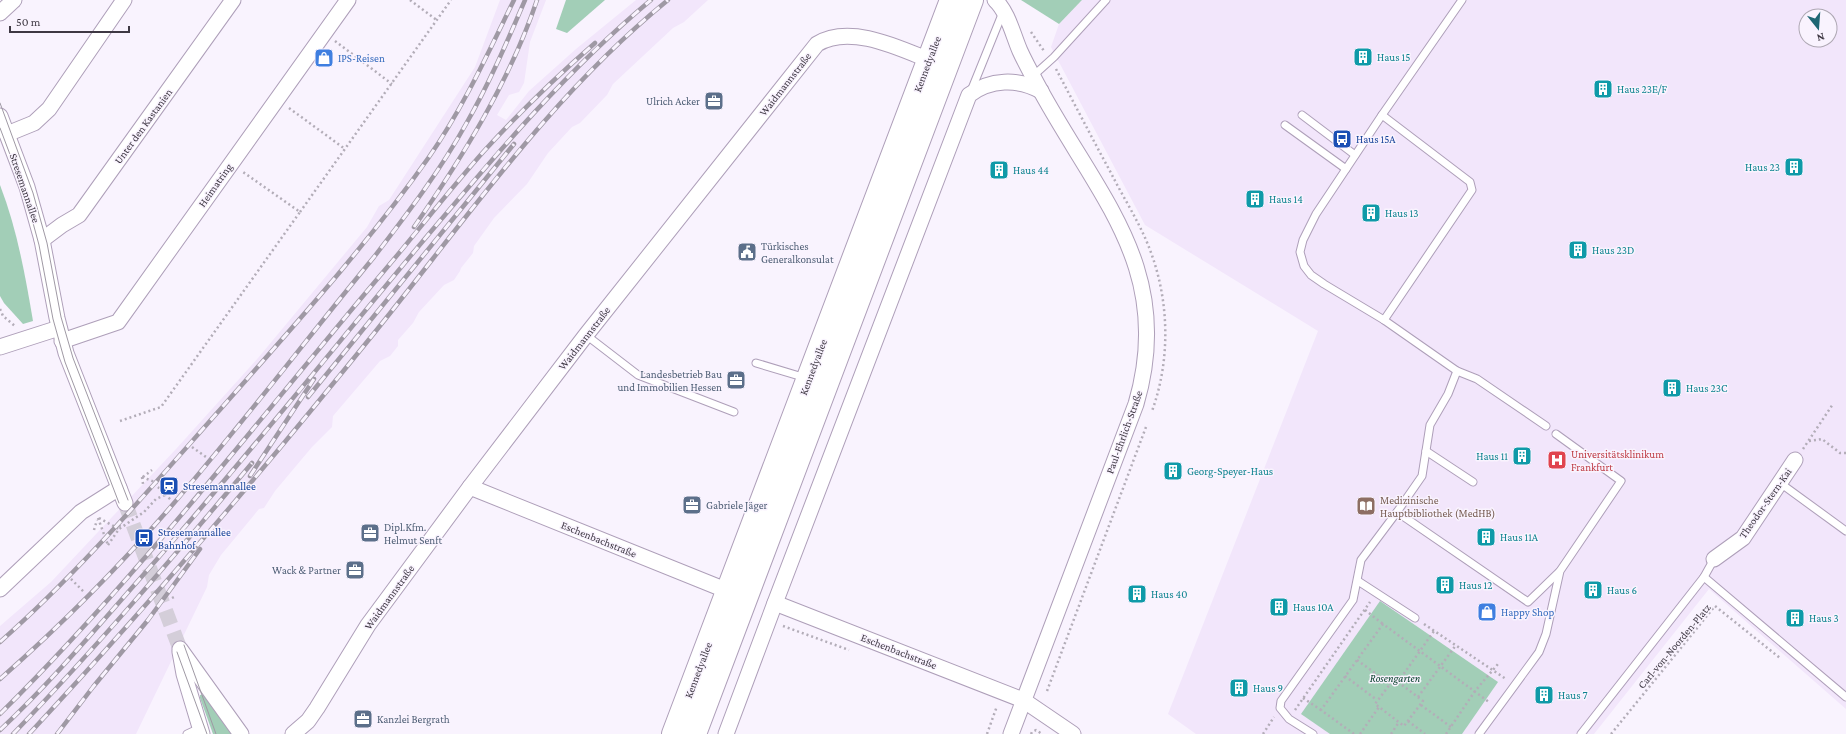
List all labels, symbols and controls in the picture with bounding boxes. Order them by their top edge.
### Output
scale bar [10,8,129,34]
north arrow [1798,8,1838,48]
text: 50 m [16,15,41,29]
text: N [1815,31,1826,45]
street label: Kennedyallee [911,34,944,94]
building icon: Haus 15 [1352,46,1374,68]
shop icon: IPS-Reisen [313,47,335,69]
street label: Waidmannstraße [757,50,813,118]
place label: Haus 15 [1377,51,1410,63]
place label: IPS-Reisen [338,52,385,64]
building icon: Haus 23E/F [1592,78,1614,100]
place label: Haus 23E/F [1617,83,1668,95]
street label: Unter den Kastanien [112,86,174,166]
office icon: Ulrich Acker [703,90,725,112]
place label: Ulrich Acker [646,95,700,107]
bus stop icon: Haus 15A [1331,128,1353,150]
place label: Haus 15A [1356,133,1396,145]
street label: Stresemannallee [7,152,43,224]
building icon: Haus 23 [1783,156,1805,178]
building icon: Haus 44 [988,159,1010,181]
street label: Heimatring [196,160,236,210]
place label: Haus 23 [1745,161,1780,173]
place label: Haus 44 [1013,164,1049,176]
building icon: Haus 14 [1244,188,1266,210]
place label: Haus 14 [1269,193,1303,205]
building icon: Haus 13 [1360,202,1382,224]
place label: Haus 13 [1385,207,1418,219]
building icon: Haus 23D [1567,239,1589,261]
place label: Türkisches Generalkonsulat [761,240,834,265]
public building icon: Türkisches Generalkonsulat [736,241,758,263]
place label: Haus 23D [1592,244,1634,256]
street label: Waidmannstraße [556,304,612,372]
street label: Kennedyallee [797,337,830,397]
place label: Landesbetrieb Bau und Immobilien Hessen [617,368,722,393]
office icon: Landesbetrieb Bau und Immobilien Hessen [725,369,747,391]
building icon: Haus 23C [1661,377,1683,399]
place label: Haus 23C [1686,382,1728,394]
street label: Paul-Ehrlich-Straße [1103,389,1145,475]
building icon: Haus 11 [1511,445,1533,467]
place label: Universitätsklinikum Frankfurt [1571,448,1664,473]
hospital icon: Universitätsklinikum Frankfurt [1546,449,1568,471]
place label: Haus 11 [1476,450,1508,462]
building icon: Georg-Speyer-Haus [1162,460,1184,482]
place label: Georg-Speyer-Haus [1187,465,1273,478]
street label: Theodor-Stern-Kai [1736,466,1794,540]
station icon: Stresemannallee [158,475,180,497]
place label: Stresemannallee [183,480,256,492]
office icon: Gabriele Jäger [681,494,703,516]
place label: Medizinische Hauptbibliothek (MedHB) [1380,494,1495,520]
library icon: Medizinische Hauptbibliothek (MedHB) [1355,495,1377,517]
place label: Gabriele Jäger [706,499,768,512]
street label: Eschenbachstraße [560,518,639,560]
place label: Dipl.Kfm. Helmut Senft [384,521,442,546]
office icon: Dipl.Kfm. Helmut Senft [359,522,381,544]
place label: Stresemannallee Bahnhof [158,526,231,551]
building icon: Haus 11A [1475,526,1497,548]
bus stop icon: Stresemannallee Bahnhof [133,527,155,549]
place label: Haus 11A [1500,531,1539,543]
office icon: Wack & Partner [344,559,366,581]
street label: Waidmannstraße [362,562,417,632]
place label: Wack & Partner [272,564,341,576]
building icon: Haus 12 [1434,574,1456,596]
place label: Haus 12 [1459,579,1492,591]
building icon: Haus 6 [1582,579,1604,601]
building icon: Haus 40 [1126,583,1148,605]
place label: Haus 6 [1607,584,1637,596]
place label: Haus 40 [1151,588,1187,600]
building icon: Haus 10A [1268,596,1290,618]
place label: Haus 10A [1293,601,1334,613]
shop icon: Happy Shop [1476,601,1498,623]
street label: Carl-von-Noorden-Platz [1635,601,1713,691]
place label: Happy Shop [1501,606,1554,619]
building icon: Haus 3 [1784,607,1806,629]
place label: Haus 3 [1809,612,1839,624]
street label: Eschenbachstraße [859,631,939,671]
street label: Kennedyallee [682,640,715,700]
park label: Rosengarten [1370,672,1421,685]
building icon: Haus 9 [1228,677,1250,699]
place label: Haus 9 [1253,682,1283,694]
building icon: Haus 7 [1533,684,1555,706]
place label: Haus 7 [1558,689,1588,701]
office icon: Kanzlei Bergrath [352,708,374,730]
place label: Kanzlei Bergrath [377,713,450,726]

